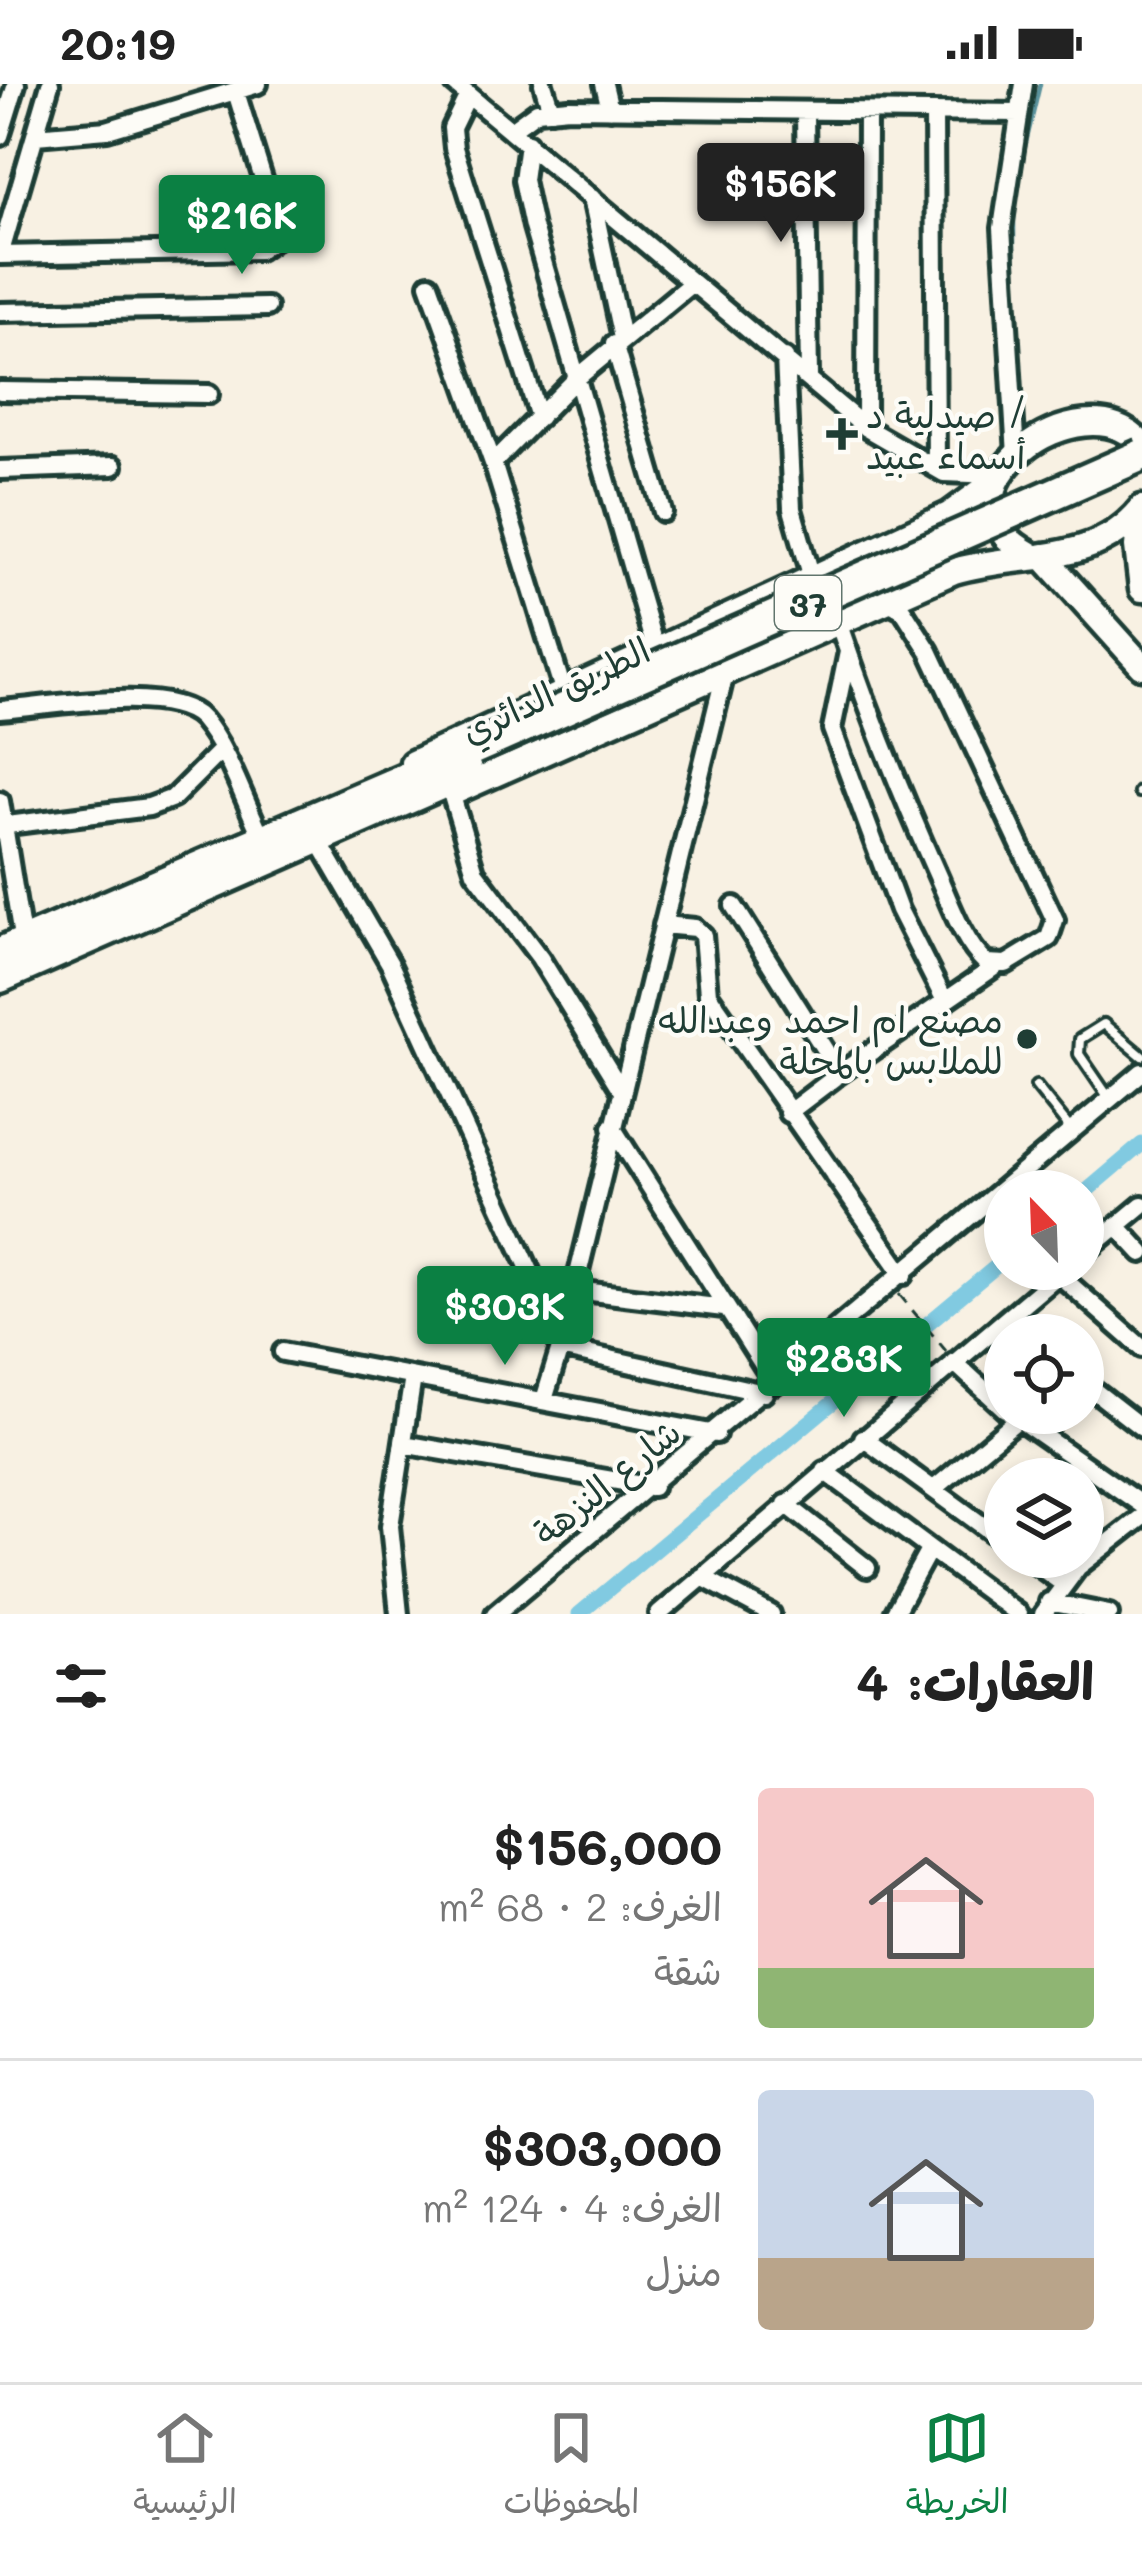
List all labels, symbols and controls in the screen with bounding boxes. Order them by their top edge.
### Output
text: 20:19 [60,13,175,71]
pin: $156K [697,143,865,245]
text: $156K [724,156,838,207]
pin: $216K [158,175,326,277]
text: $216K [186,188,298,239]
place label: صيدلية د / أسماء عبيد [866,390,1027,478]
marker: صيدلية د / أسماء عبيد [829,421,855,447]
road number: 37 [775,576,841,630]
street label: الطريق الدائري [453,625,659,757]
place label: مصنع ام احمد وعبدالله للملابس بالمحلة [658,995,1003,1083]
marker: مصنع ام احمد وعبدالله للملابس بالمحلة [1014,1026,1040,1052]
north arrow [984,1170,1104,1290]
map controls [984,1170,1104,1578]
pin: $303K [421,1266,589,1368]
text: $303K [444,1279,566,1330]
button: locate [984,1314,1104,1434]
pin: $283K [760,1318,928,1420]
text: $283K [784,1331,904,1382]
street label: شارع النزهة [523,1407,692,1558]
button: layers [984,1458,1104,1578]
text: العقارات: 4 [856,1646,1094,1713]
icon: filters [48,1653,114,1719]
text: $156,000 [493,1811,722,1878]
icon: home [854,1836,998,1980]
text: الغرف: 2 · 68 m² [438,1880,722,1931]
text: شقة [654,1944,722,1995]
text: $303,000 [482,2112,722,2179]
icon: home [854,2138,998,2282]
text: الغرف: 4 · 124 m² [422,2181,722,2232]
text: منزل [645,2245,722,2296]
tab: الرئيسية [133,2405,237,2531]
tab: المحفوظات [503,2405,639,2531]
tab: الخريطة [906,2405,1009,2531]

